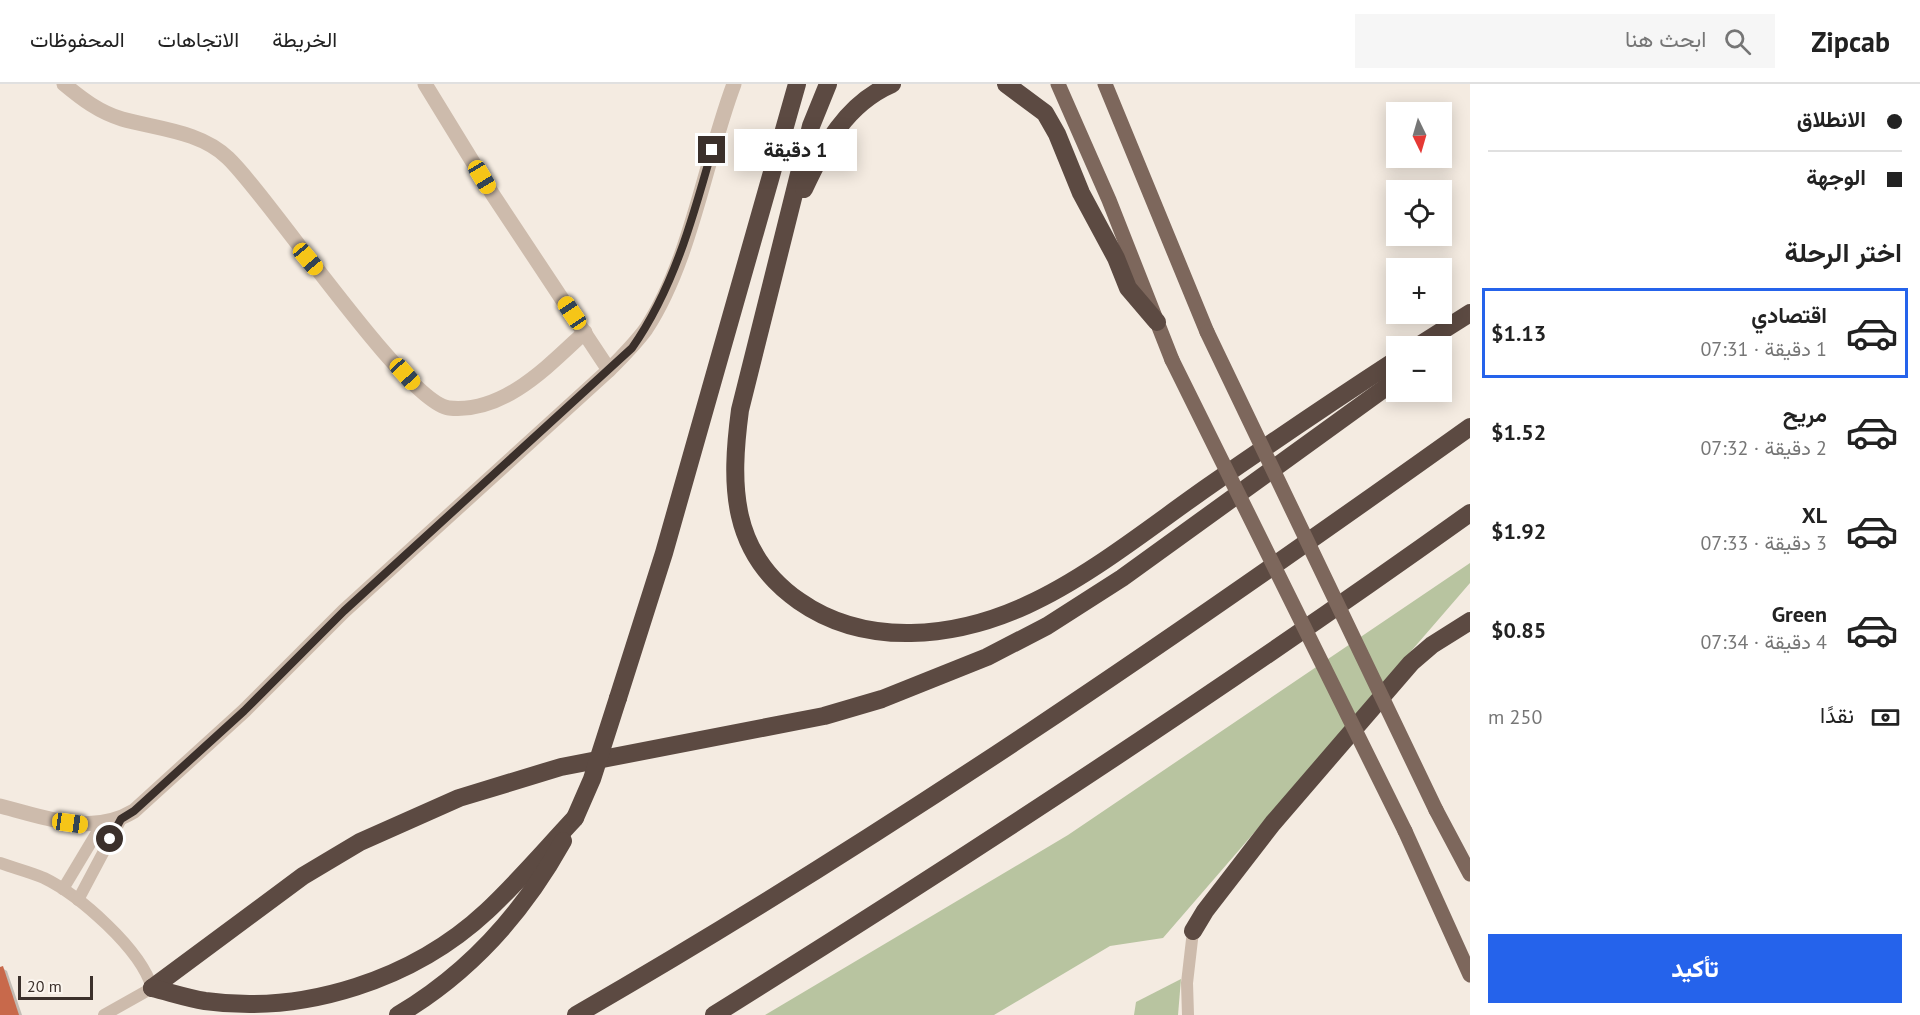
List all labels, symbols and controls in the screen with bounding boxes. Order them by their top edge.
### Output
search box [1355,14,1775,68]
text: Zipcab [1811,23,1890,60]
text: ابحث هنا [1625,25,1706,53]
icon: search [1721,25,1754,58]
text: المحفوظات [30,26,125,53]
text: الاتجاهات [158,26,239,53]
text: الخريطة [272,26,337,53]
north arrow [1386,102,1452,168]
map controls [1386,102,1452,402]
text: الانطلاق [1797,105,1866,133]
callout: 1 دقيقة [733,129,856,171]
route end [698,136,725,163]
text: 1 دقيقة [764,137,827,163]
car [465,157,499,197]
text: الوجهة [1806,163,1866,191]
button: locate [1386,180,1452,246]
text: اختر الرحلة [1784,235,1902,269]
car [290,239,326,279]
button: + [1386,258,1452,324]
car [554,293,590,333]
text: اقتصادي [1751,301,1827,329]
icon: car [1845,306,1899,360]
text: $1.13 [1491,319,1546,347]
button: − [1386,336,1452,402]
text: 1 دقيقة · 07:31 [1700,336,1827,362]
car [386,355,424,393]
text: مريح [1783,400,1827,428]
icon: car [1845,405,1899,459]
text: $1.52 [1491,418,1546,446]
text: 2 دقيقة · 07:32 [1700,435,1827,461]
text: XL [1802,501,1827,529]
icon: car [1845,504,1899,558]
text: $1.92 [1491,517,1546,545]
text: 3 دقيقة · 07:33 [1700,530,1827,556]
text: Green [1772,600,1827,628]
icon: car [1845,603,1899,657]
text: $0.85 [1491,616,1546,644]
text: 4 دقيقة · 07:34 [1700,629,1827,655]
text: نقدًا [1820,701,1854,729]
icon: cash [1869,701,1902,734]
text: 250 m [1488,704,1542,730]
car [51,812,89,834]
route start [96,825,123,852]
button: تأكيد [1488,934,1902,1003]
scale bar [18,973,93,1000]
text: 20 m [27,976,62,996]

